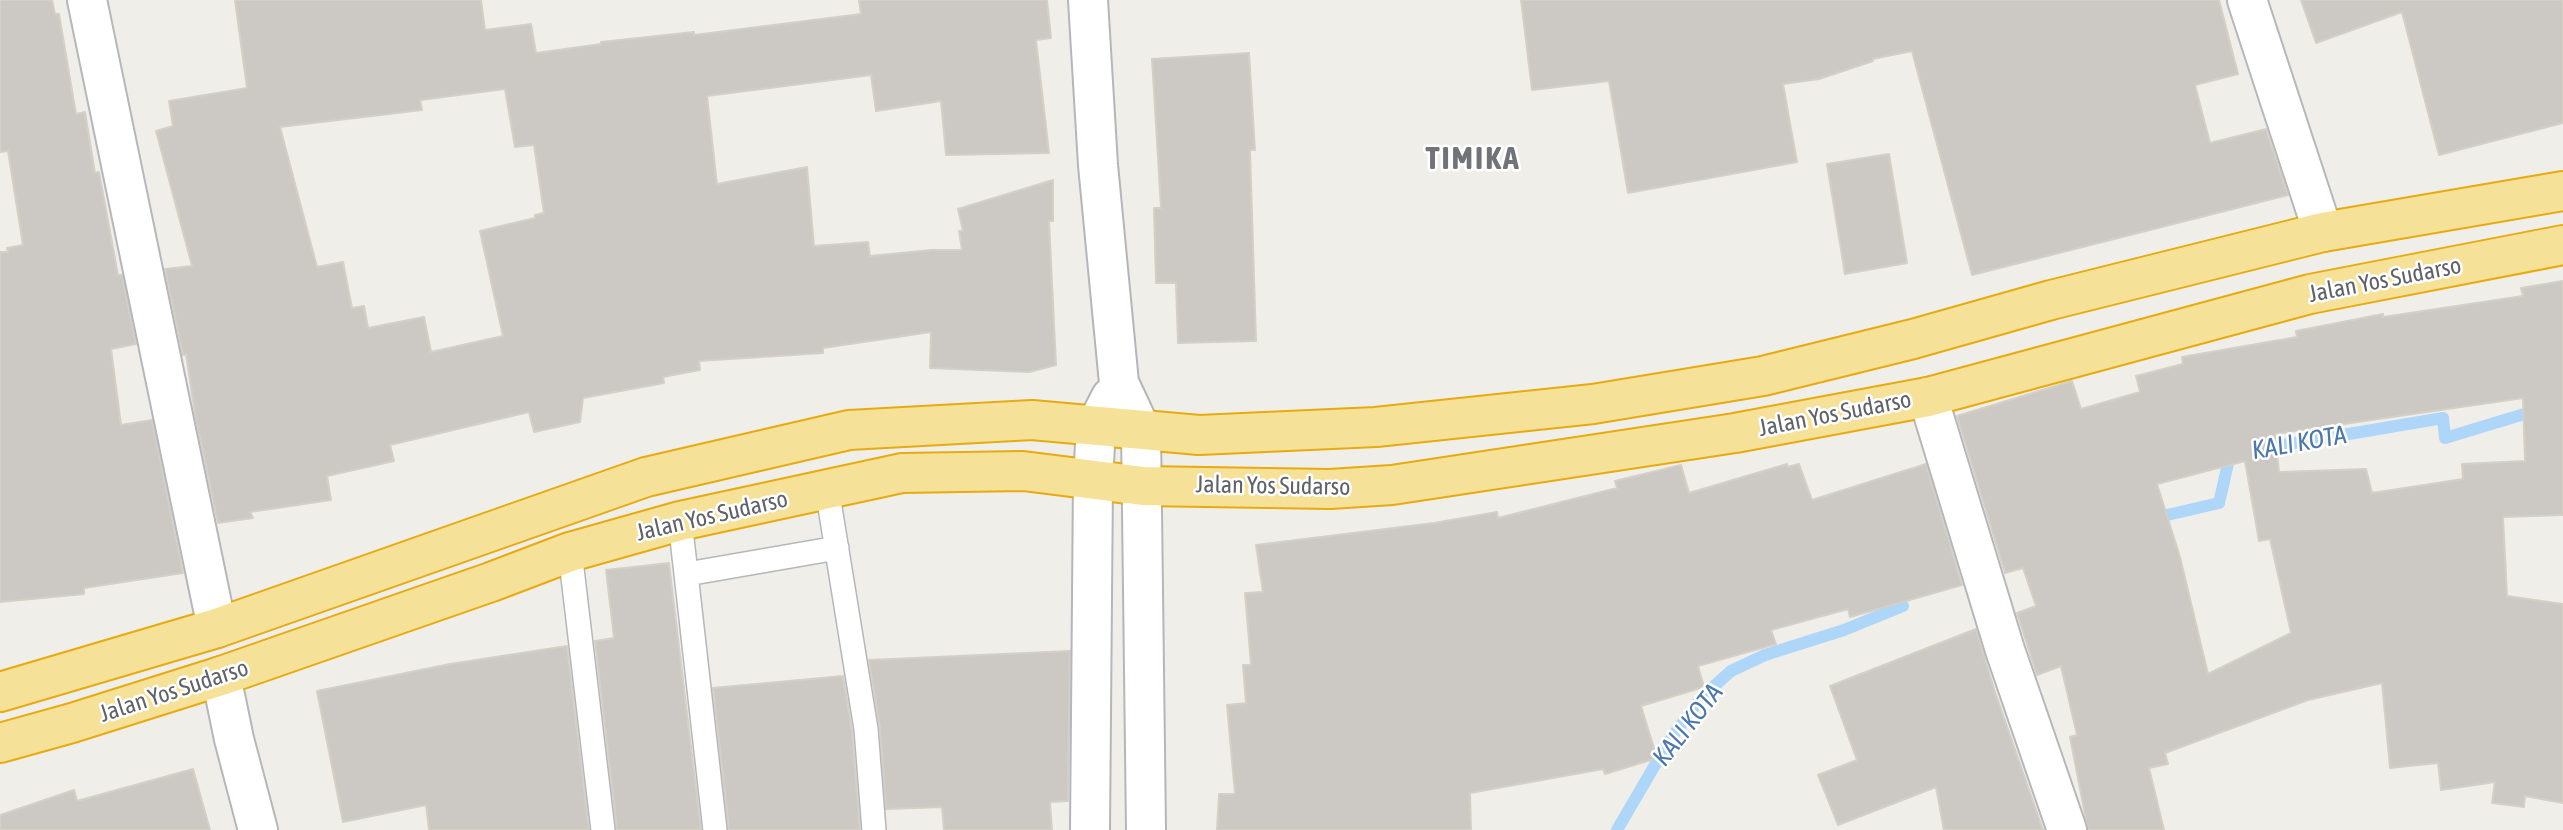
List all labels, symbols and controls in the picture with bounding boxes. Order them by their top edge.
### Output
district label: TIMIKA [1426,140,1520,178]
street label: Jalan Yos Sudarso [2306,251,2464,309]
street label: Jalan Yos Sudarso [1756,385,1914,443]
water label: KALI KOTA [2249,419,2349,467]
street label: Jalan Yos Sudarso [1195,470,1351,502]
street label: Jalan Yos Sudarso [633,485,791,547]
street label: Jalan Yos Sudarso [96,653,252,729]
water label: KALI KOTA [1646,678,1730,772]

